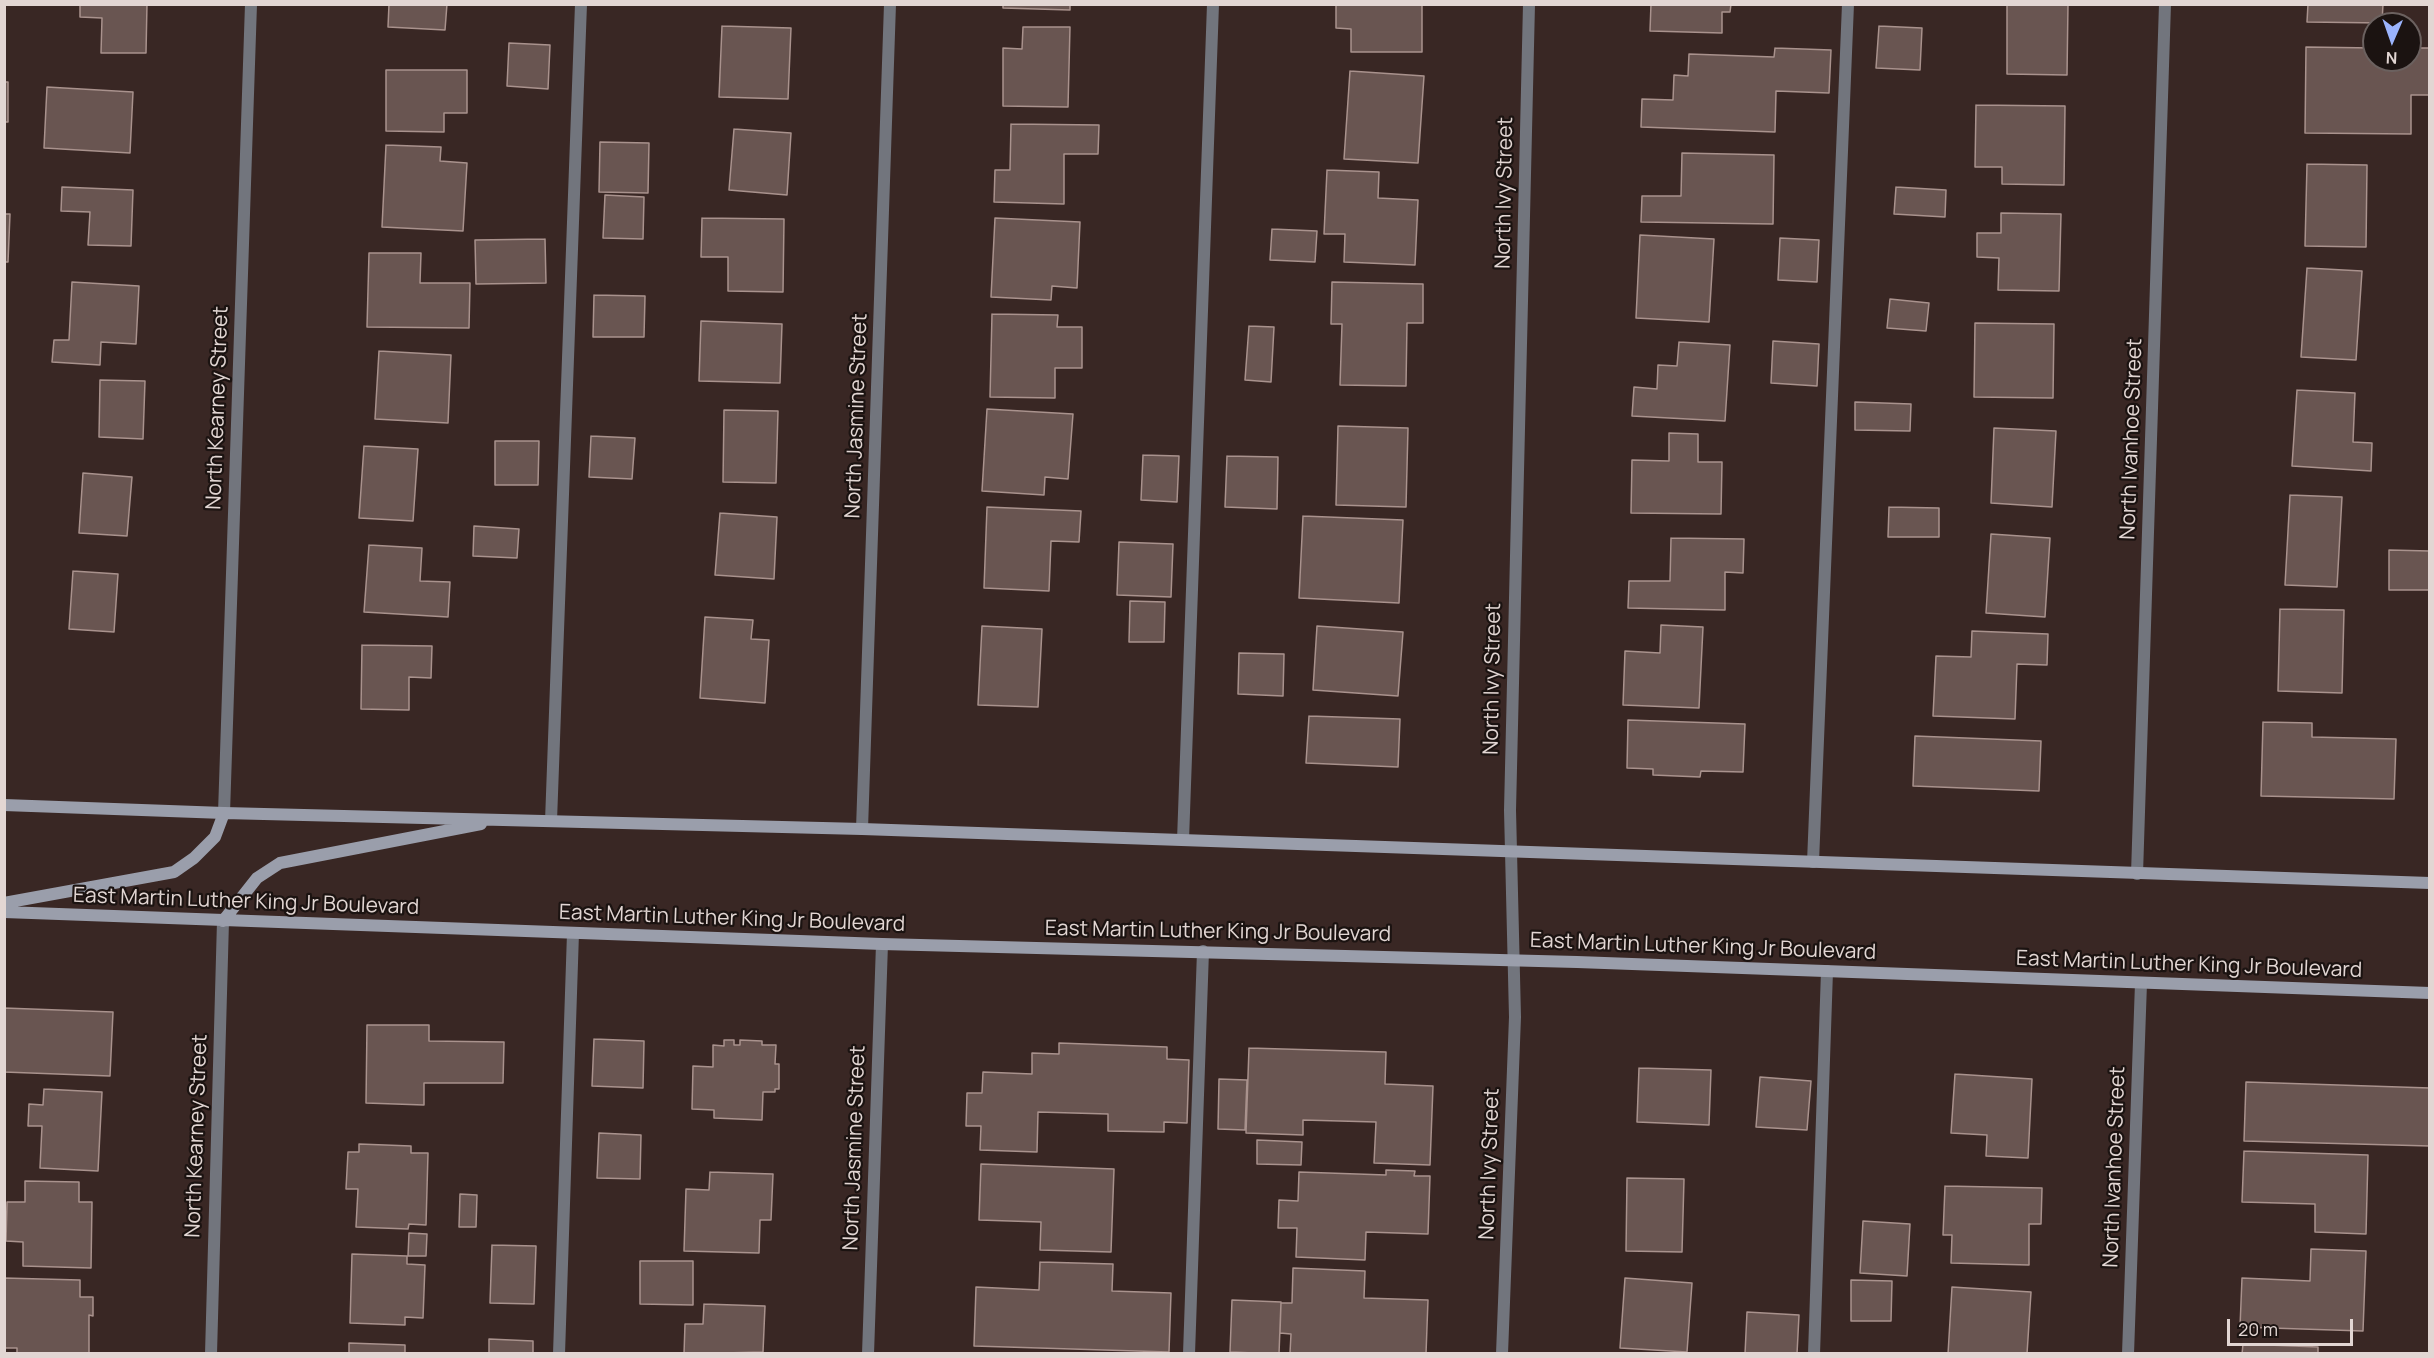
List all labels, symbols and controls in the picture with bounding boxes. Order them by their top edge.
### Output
north arrow [2362,12,2422,72]
text: N [2385,47,2398,69]
street label: North Ivy Street [1491,117,1519,269]
street label: North Kearney Street [202,306,234,510]
street label: North Jasmine Street [841,313,873,519]
street label: North Ivanhoe Street [2116,338,2148,540]
street label: North Ivy Street [1479,603,1507,755]
street label: East Martin Luther King Jr Boulevard [73,883,419,921]
street label: East Martin Luther King Jr Boulevard [559,900,905,938]
street label: East Martin Luther King Jr Boulevard [1045,916,1391,948]
street label: East Martin Luther King Jr Boulevard [1530,928,1876,966]
street label: East Martin Luther King Jr Boulevard [2016,946,2362,984]
street label: North Kearney Street [181,1034,213,1238]
street label: North Jasmine Street [839,1045,871,1251]
street label: North Ivanhoe Street [2099,1066,2131,1268]
street label: North Ivy Street [1475,1088,1505,1240]
scale bar [2230,1307,2356,1345]
text: 20 m [2238,1317,2278,1341]

